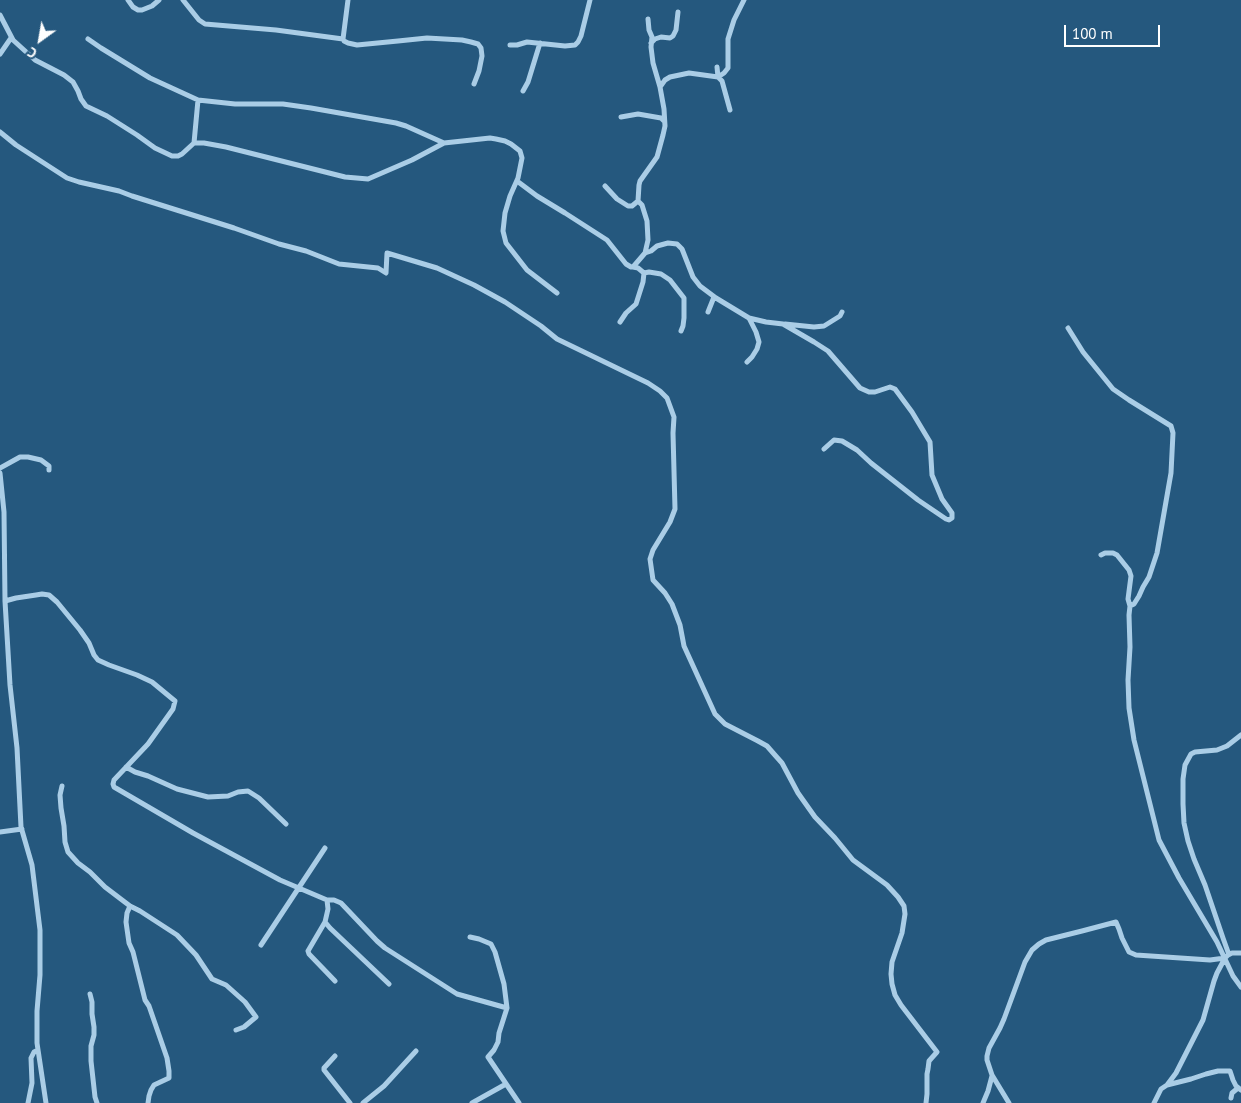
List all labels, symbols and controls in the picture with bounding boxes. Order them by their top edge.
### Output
north arrow [15,15,65,65]
scale bar [1066,15,1162,47]
text: 100 m [1072,24,1113,43]
text: С [24,43,40,62]

